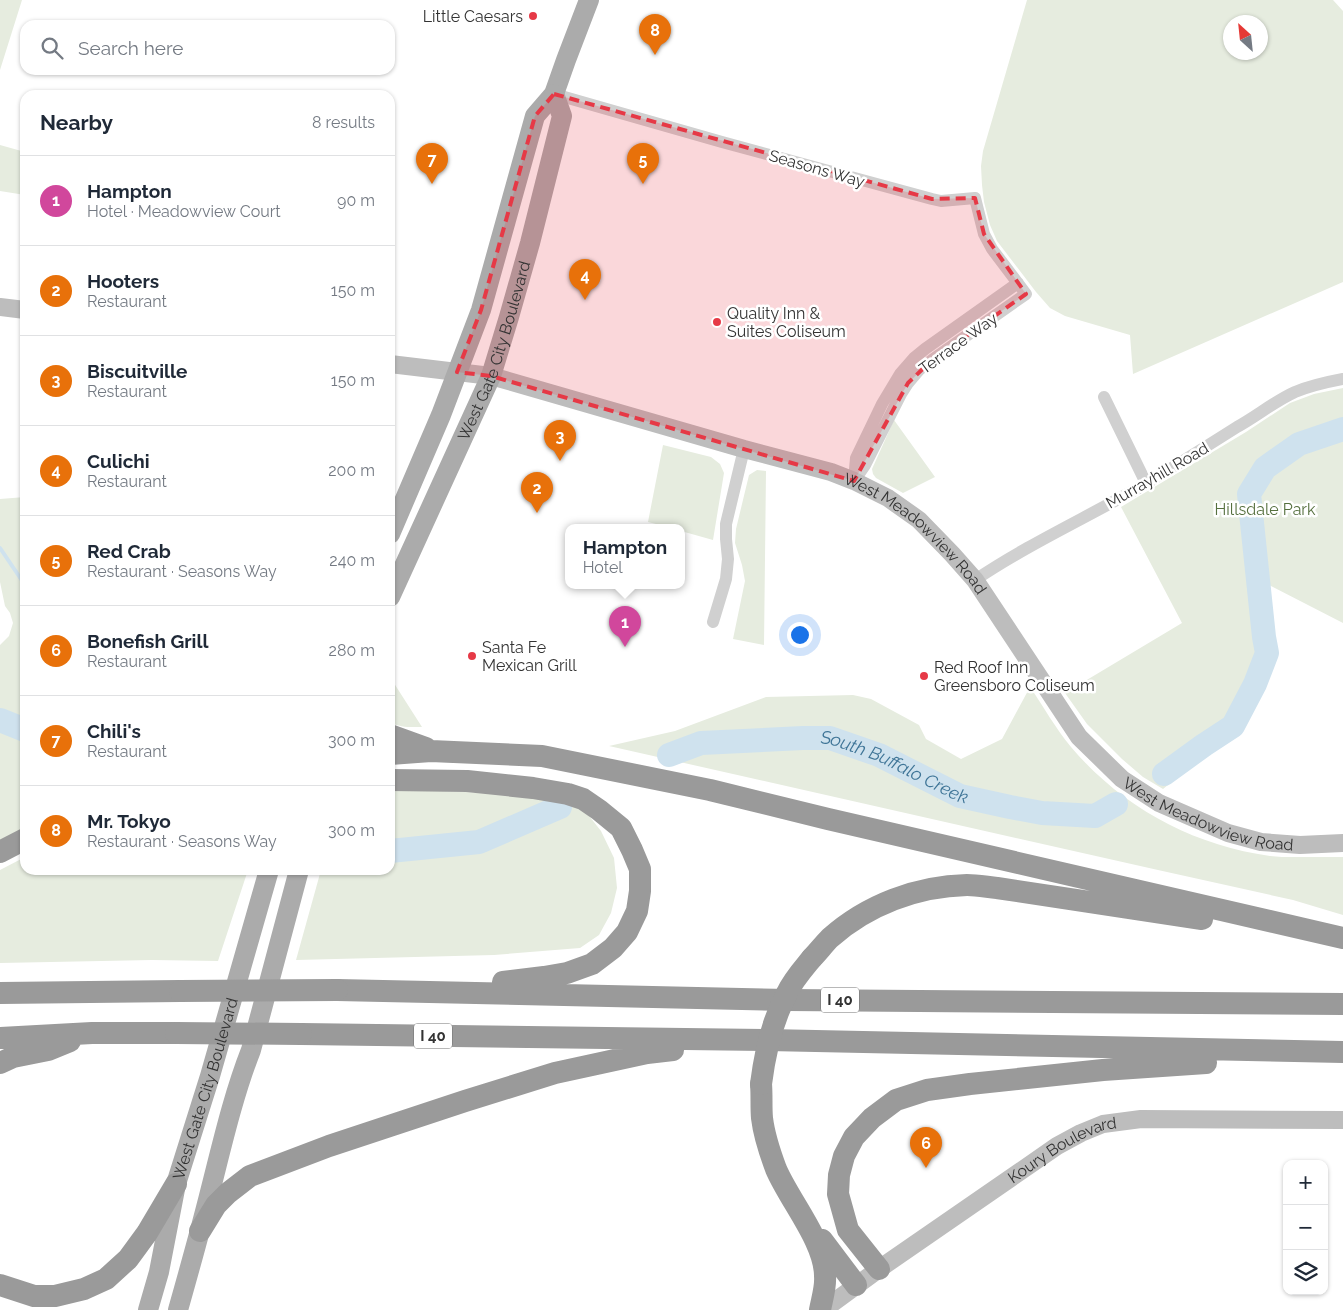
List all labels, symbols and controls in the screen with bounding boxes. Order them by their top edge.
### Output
place label: Little Caesars [423,7,523,26]
marker: Little Caesars [527,10,539,22]
pin: 8 [639,14,671,55]
north arrow [1223,15,1268,60]
search box [20,20,395,75]
icon: search [38,34,66,62]
text: Search here [78,37,184,59]
text: Nearby [40,110,113,135]
text: 8 results [312,113,375,132]
pin: 7 [416,143,448,184]
pin: 5 [627,143,659,184]
street label: Seasons Way [767,146,867,191]
text: Hampton [87,180,172,202]
text: 1 [52,191,60,210]
text: 90 m [337,191,375,210]
text: Hotel · Meadowview Court [87,202,281,221]
street label: West Gate City Boulevard [454,259,534,443]
pin: 4 [569,259,601,300]
text: Hooters [87,270,159,292]
text: 2 [51,281,61,300]
text: 150 m [331,281,375,300]
text: Restaurant [87,292,167,311]
place label: Quality Inn & Suites Coliseum [727,304,846,341]
street label: Terrace Way [916,309,1001,378]
marker: Quality Inn & Suites Coliseum [711,316,723,328]
text: Biscuitville [87,360,187,382]
text: 3 [52,371,60,390]
text: 150 m [331,371,375,390]
text: Restaurant [87,382,167,401]
pin: 3 [544,420,576,461]
street label: Murrayhill Road [1103,438,1212,513]
text: Culichi [87,450,150,472]
text: 4 [51,461,61,480]
text: 200 m [328,461,375,480]
street label: West Meadowview Road [841,469,991,598]
text: Restaurant [87,472,167,491]
pin: 2 [521,472,553,513]
park label: Hillsdale Park [1215,500,1316,519]
popup [565,524,685,589]
text: Hampton [583,536,667,558]
text: Red Crab [87,540,171,562]
text: 5 [52,551,60,570]
text: 240 m [329,551,375,570]
text: Hotel [583,558,623,577]
text: Restaurant · Seasons Way [87,562,277,581]
pin: 1 [609,606,641,647]
your location [787,622,813,648]
text: Bonefish Grill [87,630,208,652]
place label: Santa Fe Mexican Grill [482,638,577,675]
text: 6 [51,641,61,660]
text: 280 m [329,641,375,660]
marker: Santa Fe Mexican Grill [466,650,478,662]
text: Restaurant [87,652,167,671]
place label: Red Roof Inn Greensboro Coliseum [934,658,1095,695]
marker: Red Roof Inn Greensboro Coliseum [918,670,930,682]
text: Chili's [87,720,141,742]
water label: South Buffalo Creek [820,727,971,808]
text: 7 [52,731,60,750]
text: 300 m [328,731,375,750]
text: Restaurant [87,742,167,761]
street label: West Meadowview Road [1119,773,1294,854]
text: Mr. Tokyo [87,810,171,832]
text: 8 [51,821,61,840]
text: 300 m [328,821,375,840]
text: Restaurant · Seasons Way [87,832,277,851]
road number: I 40 [821,988,859,1012]
street label: West Gate City Boulevard [169,996,242,1182]
road number: I 40 [414,1024,452,1048]
street label: Koury Boulevard [1004,1113,1118,1187]
pin: 6 [910,1127,942,1168]
map controls [1283,1160,1328,1295]
button: + [1283,1160,1328,1205]
button: − [1283,1205,1328,1250]
button: layers [1283,1250,1328,1295]

